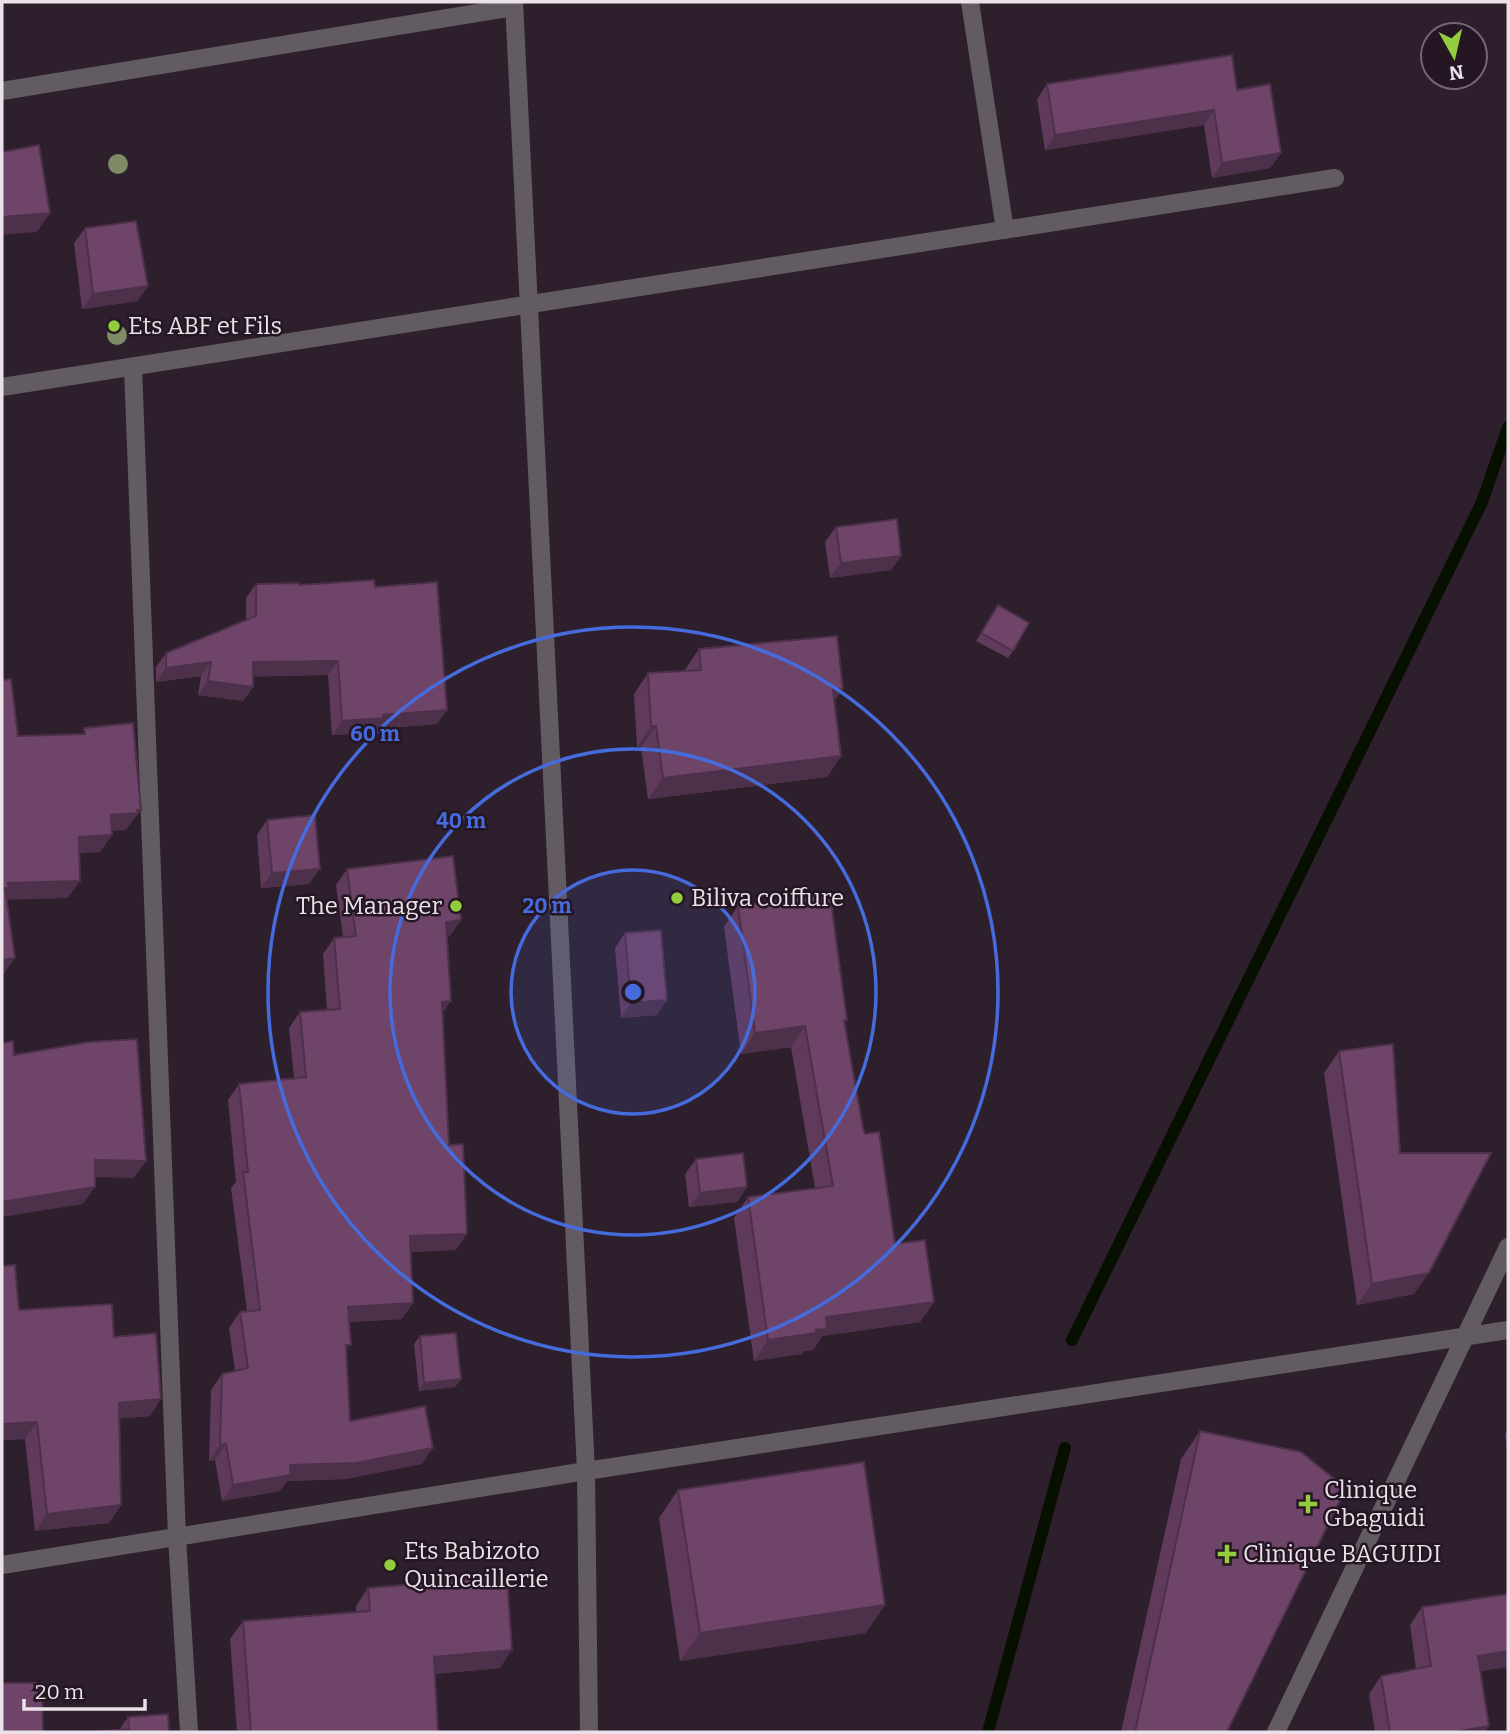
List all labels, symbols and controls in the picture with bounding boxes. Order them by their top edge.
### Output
north arrow [1419,21,1489,91]
text: N [1447,60,1465,85]
place label: Ets ABF et Fils [128,312,282,340]
marker: Ets ABF et Fils [106,318,122,334]
text: 60 m [350,721,400,747]
text: 40 m [436,808,486,834]
place label: Biliva coiffure [691,884,844,912]
marker: Biliva coiffure [669,890,685,906]
place label: The Manager [296,892,442,920]
text: 20 m [523,893,571,919]
marker: The Manager [448,898,464,914]
centre of rings [621,980,645,1004]
place label: Clinique Gbaguidi [1324,1476,1425,1532]
marker: Clinique Gbaguidi [1298,1494,1318,1514]
place label: Ets Babizoto Quincaillerie [404,1537,549,1593]
place label: Clinique BAGUIDI [1243,1540,1441,1568]
marker: Clinique BAGUIDI [1217,1544,1237,1564]
marker: Ets Babizoto Quincaillerie [382,1557,398,1573]
scale bar [24,1668,145,1712]
text: 20 m [35,1679,84,1705]

